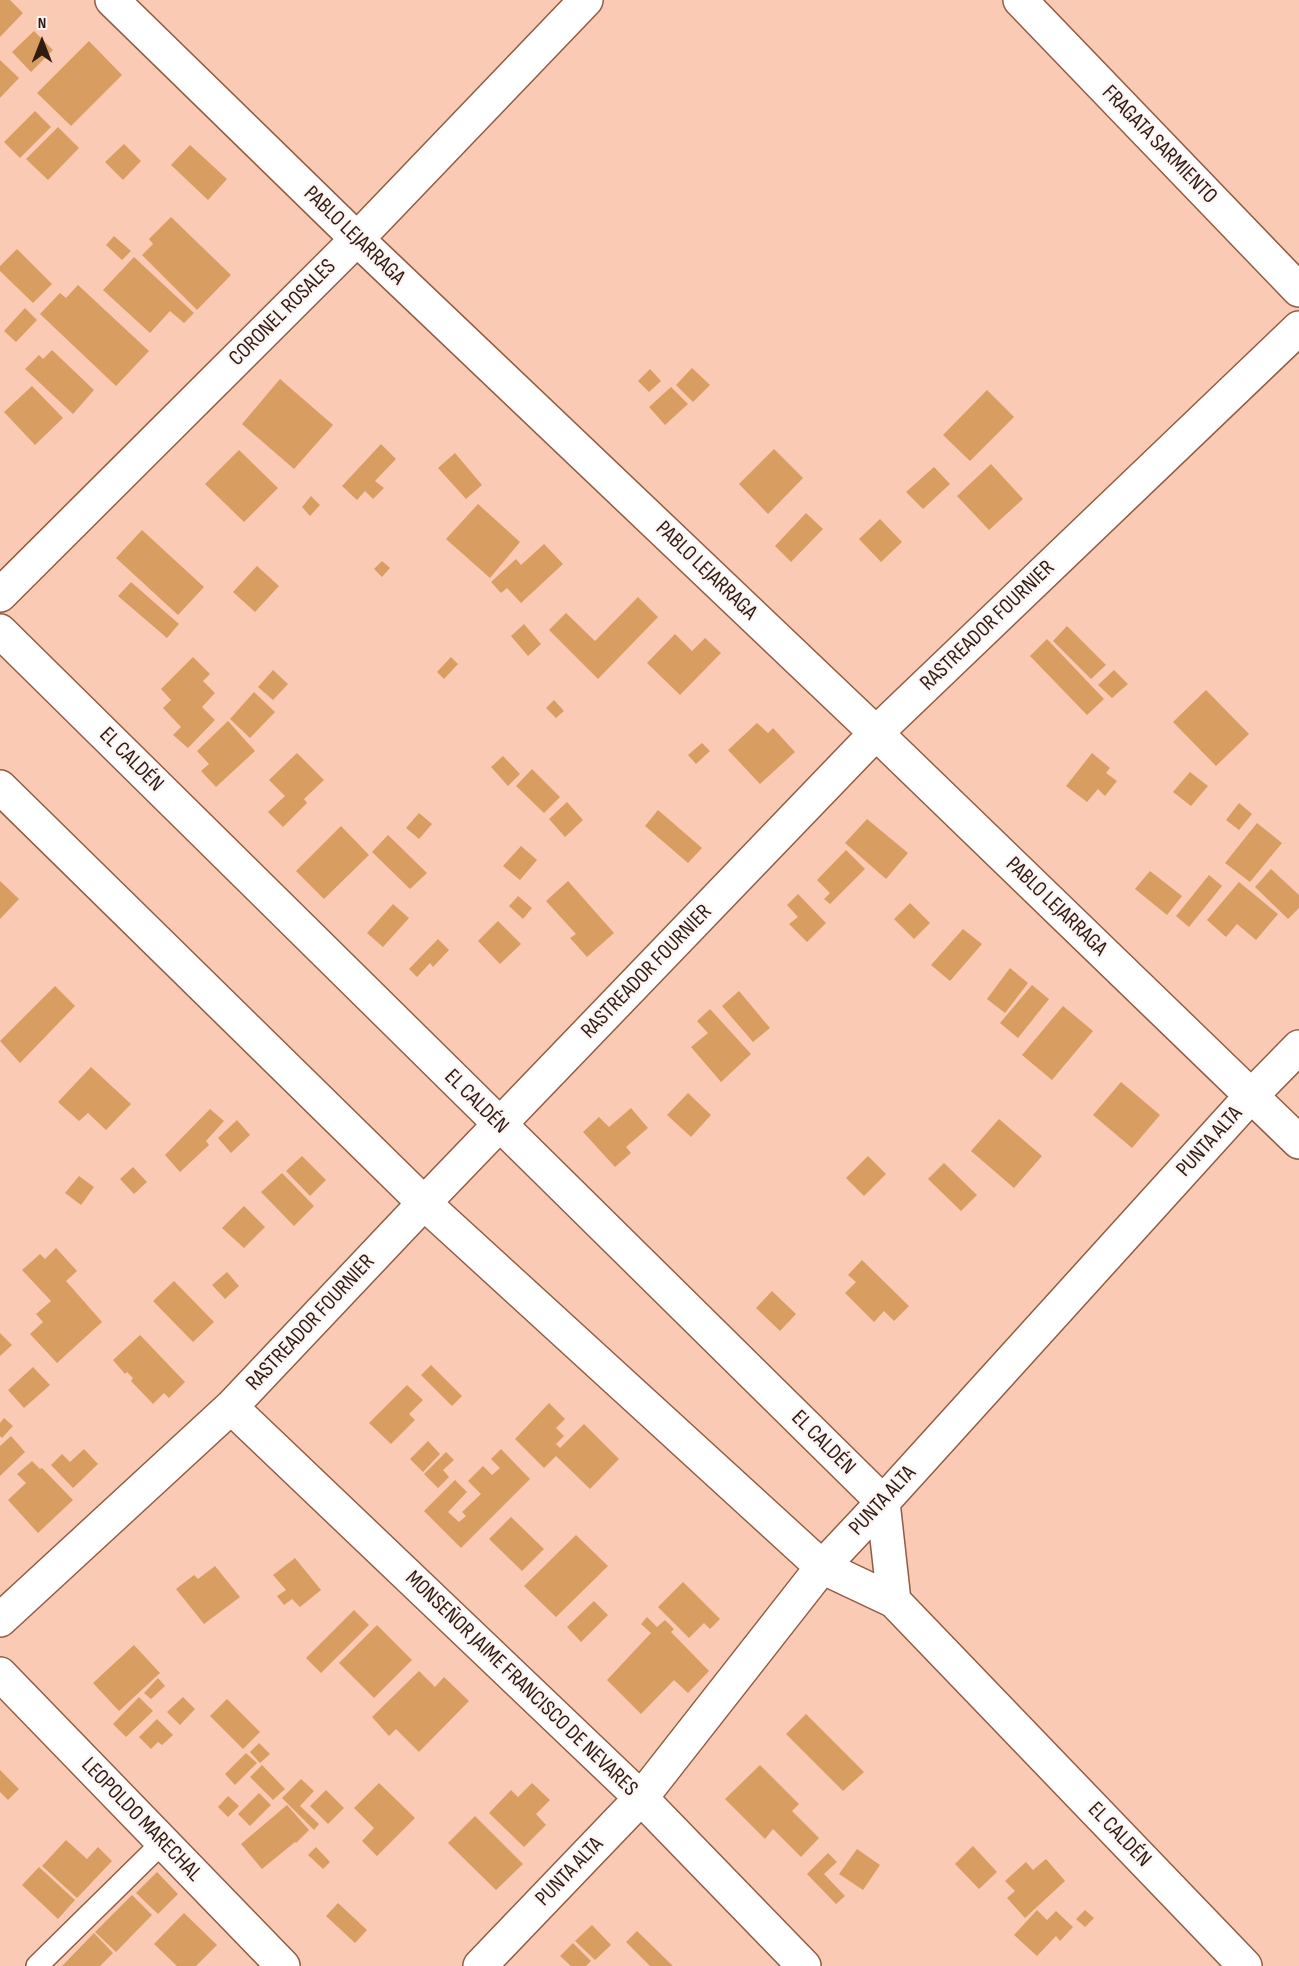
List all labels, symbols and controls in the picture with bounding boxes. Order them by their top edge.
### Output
north arrow [12,12,72,72]
text: N [38,14,46,33]
street label: FRAGATA SARMIENTO [1096,80,1222,210]
street label: PABLO LEJARRAGA [298,181,410,291]
street label: CORONEL ROSALES [224,254,342,372]
street label: PABLO LEJARRAGA [650,516,762,626]
street label: RASTREADOR FOURNIER [915,555,1061,697]
street label: EL CALDÉN [93,722,169,798]
street label: PABLO LEJARRAGA [1000,852,1112,962]
street label: RASTREADOR FOURNIER [576,899,718,1045]
street label: EL CALDÉN [438,1064,514,1140]
street label: PUNTA ALTA [1171,1101,1249,1183]
street label: RASTREADOR FOURNIER [241,1249,381,1397]
street label: EL CALDÉN [785,1405,861,1481]
street label: PUNTA ALTA [844,1461,922,1541]
street label: MONSEÑOR JAIME FRANCISCO DE NEVARES [399,1566,643,1802]
street label: LEOPOLDO MARECHAL [75,1753,207,1887]
street label: EL CALDÉN [1082,1797,1156,1873]
street label: PUNTA ALTA [531,1832,609,1912]

